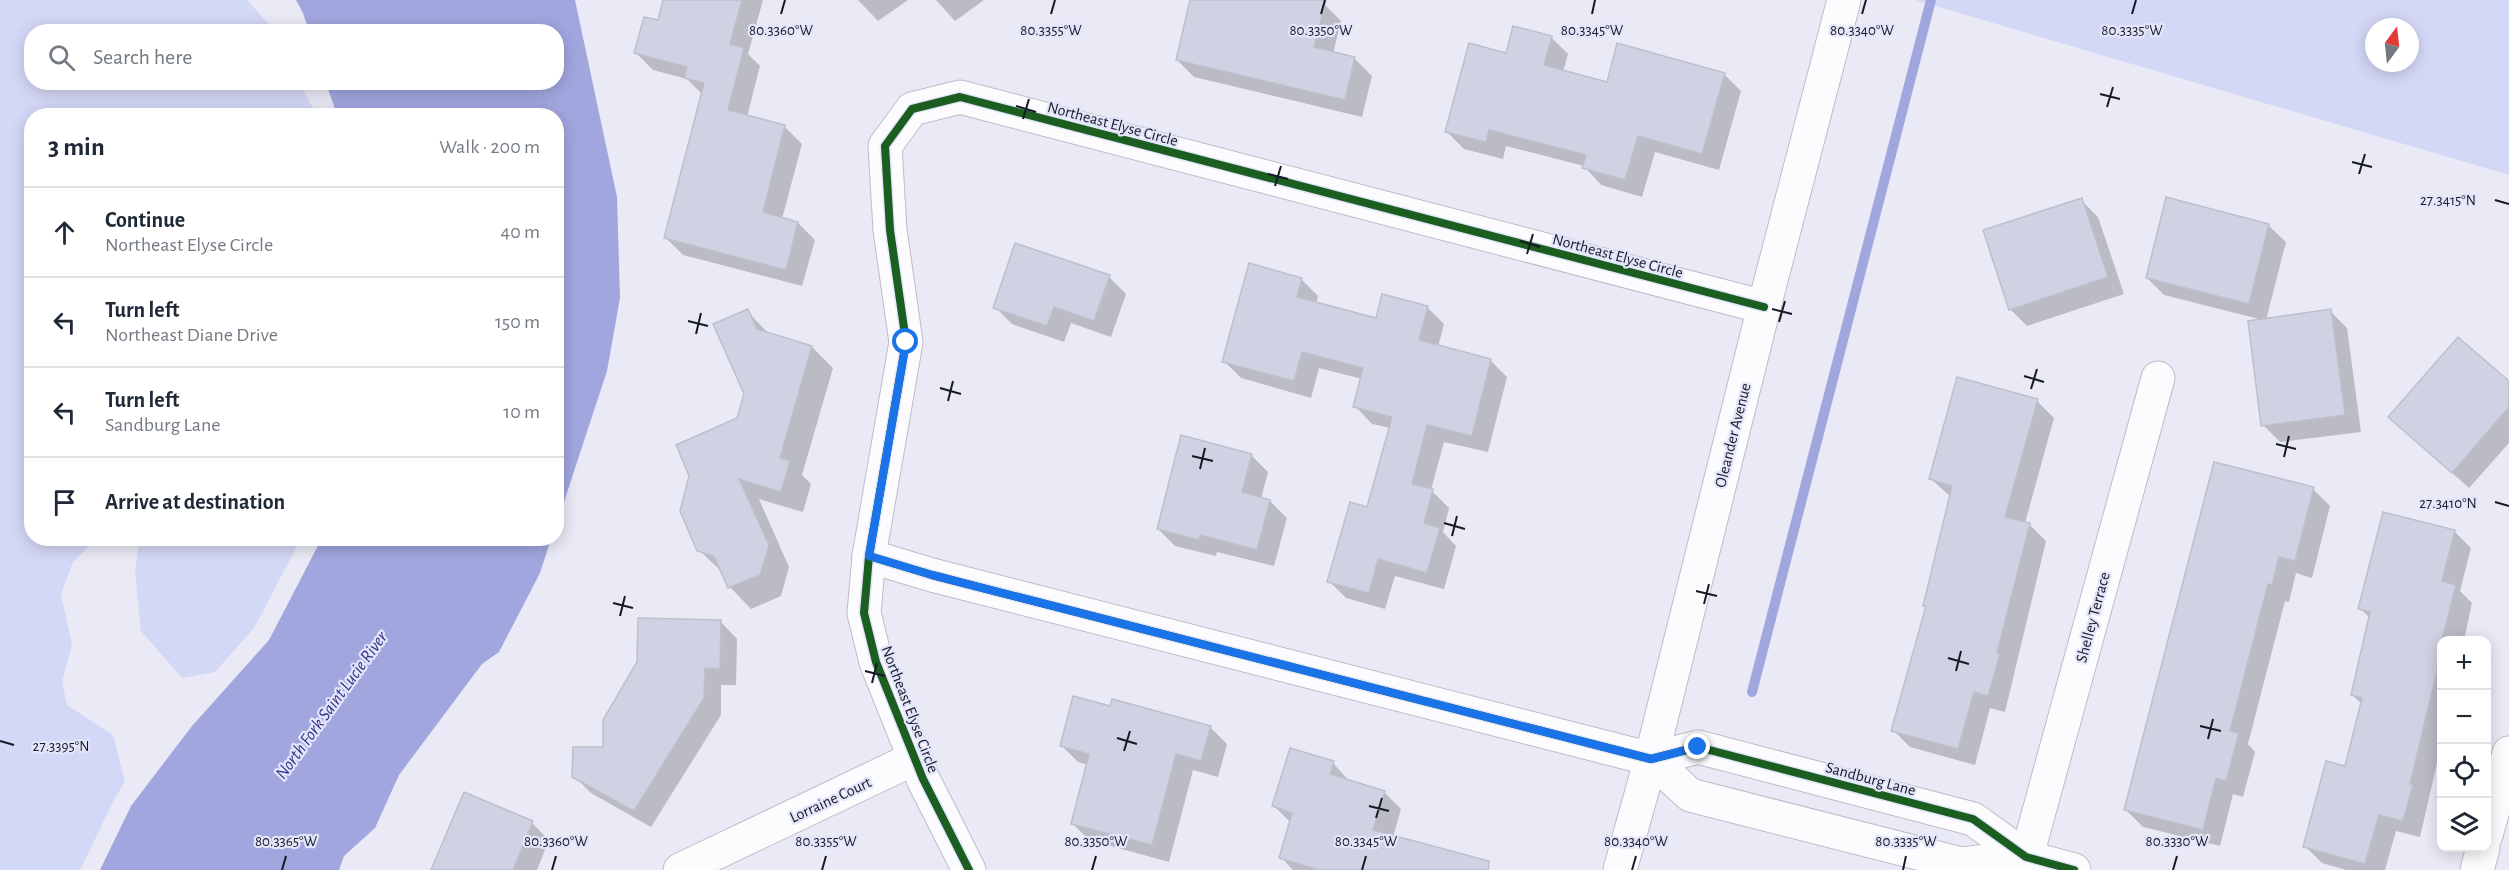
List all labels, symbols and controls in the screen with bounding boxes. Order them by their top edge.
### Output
north arrow [2365,18,2419,72]
text: 80.3360°W [749,23,814,38]
text: 80.3355°W [1020,23,1082,38]
text: 80.3350°W [1289,23,1353,38]
text: 80.3345°W [1561,23,1624,38]
text: 80.3340°W [1830,23,1895,38]
text: 80.3335°W [2101,23,2163,38]
search box [24,24,564,90]
icon: search [45,41,78,74]
text: Search here [93,46,192,68]
street label: Northeast Elyse Circle [1045,99,1180,150]
text: 3 min [48,134,105,160]
text: Walk · 200 m [439,137,540,157]
text: 27.3415°N [2420,193,2476,208]
text: Continue [105,209,185,231]
icon: ahead [48,216,81,249]
text: 40 m [501,222,540,242]
street label: Northeast Elyse Circle [1550,231,1685,282]
text: Northeast Elyse Circle [105,235,273,255]
text: Turn left [105,299,179,321]
icon: left [48,306,81,339]
text: 150 m [495,312,540,332]
text: Northeast Diane Drive [105,325,278,345]
route start [892,328,918,354]
street label: Oleander Avenue [1712,381,1754,489]
text: Turn left [105,389,179,411]
icon: left [48,396,81,429]
text: 10 m [503,402,540,422]
text: Sandburg Lane [105,415,220,435]
icon: arrive [48,486,81,519]
text: Arrive at destination [105,491,285,513]
text: 27.3410°N [2419,496,2477,511]
street label: Shelley Terrace [2073,570,2114,665]
water label: North Fork Saint Lucie River [272,628,392,783]
map controls [2437,636,2491,852]
button: + [2437,636,2491,690]
street label: Northeast Elyse Circle [878,644,942,775]
button: − [2437,690,2491,744]
route end [1684,733,1710,759]
text: 27.3395°N [33,739,89,754]
button: locate [2437,744,2491,798]
street label: Sandburg Lane [1824,759,1917,799]
street label: Lorraine Court [787,774,874,826]
button: layers [2437,798,2491,852]
text: 80.3365°W [255,834,318,849]
text: 80.3360°W [524,834,589,849]
text: 80.3355°W [795,834,857,849]
text: 80.3350°W [1064,834,1128,849]
text: 80.3345°W [1335,834,1398,849]
text: 80.3340°W [1604,834,1669,849]
text: 80.3335°W [1875,834,1937,849]
text: 80.3330°W [2146,834,2209,849]

